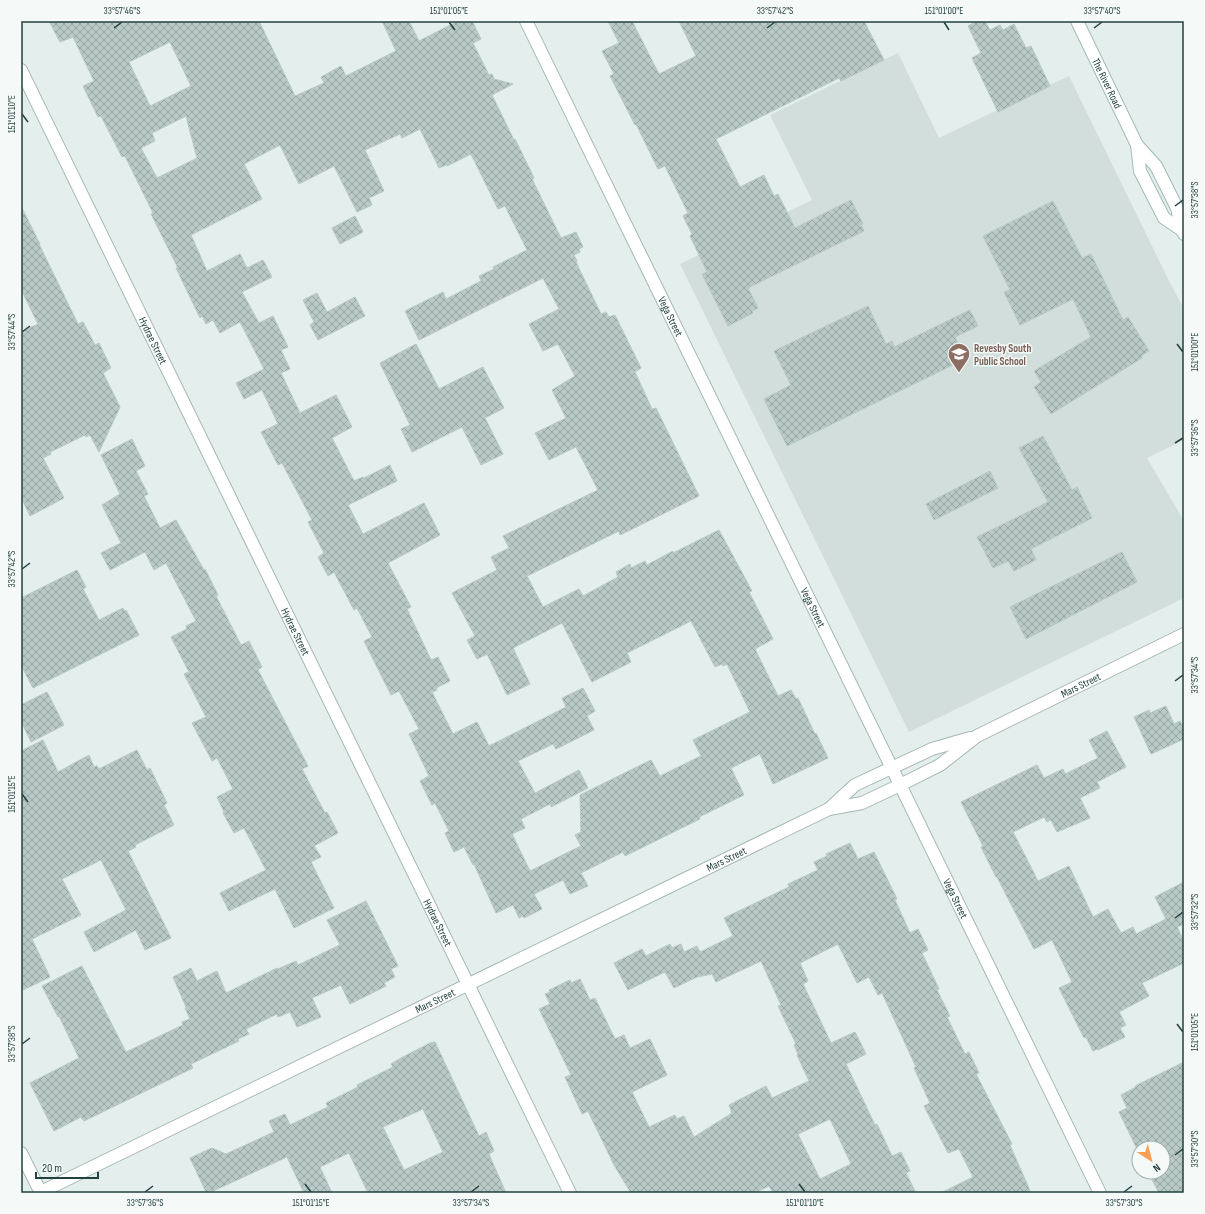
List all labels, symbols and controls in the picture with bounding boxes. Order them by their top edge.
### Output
text: 33°57'46"S [104,5,140,17]
text: 151°01'05"E [430,5,468,17]
text: 33°57'42"S [757,5,793,17]
text: 151°01'00"E [925,5,963,17]
text: 33°57'40"S [1083,5,1121,17]
street label: The River Road [1089,56,1124,111]
text: 151°01'10"E [6,95,18,133]
text: 33°57'38"S [1189,182,1201,218]
street label: Vega Street [655,295,686,339]
text: 33°57'44"S [6,314,18,350]
street label: Hydrae Street [136,315,170,367]
text: 151°01'00"E [1189,333,1201,371]
school or university icon: Revesby South Public School [946,341,972,374]
place label: Revesby South Public School [974,342,1032,368]
text: 33°57'36"S [1189,420,1201,456]
text: 33°57'42"S [6,551,18,587]
street label: Vega Street [798,586,828,630]
street label: Hydrae Street [278,606,312,658]
text: 33°57'34"S [1189,657,1201,693]
street label: Mars Street [1059,670,1103,701]
text: 151°01'15"E [6,775,18,813]
street label: Mars Street [704,844,749,875]
street label: Vega Street [940,877,971,921]
text: 33°57'32"S [1189,894,1201,930]
street label: Hydrae Street [420,897,455,949]
street label: Mars Street [413,986,458,1016]
text: 151°01'05"E [1189,1013,1201,1051]
text: 33°57'38"S [6,1026,18,1062]
text: 33°57'30"S [1189,1130,1201,1168]
north arrow [1131,1140,1171,1180]
scale bar [36,1154,98,1180]
text: 20 m [42,1161,62,1176]
text: N [1150,1161,1163,1175]
text: 33°57'36"S [127,1197,163,1209]
text: 151°01'15"E [292,1197,330,1209]
text: 33°57'34"S [453,1197,489,1209]
text: 151°01'10"E [786,1197,824,1209]
text: 33°57'30"S [1105,1197,1143,1209]

